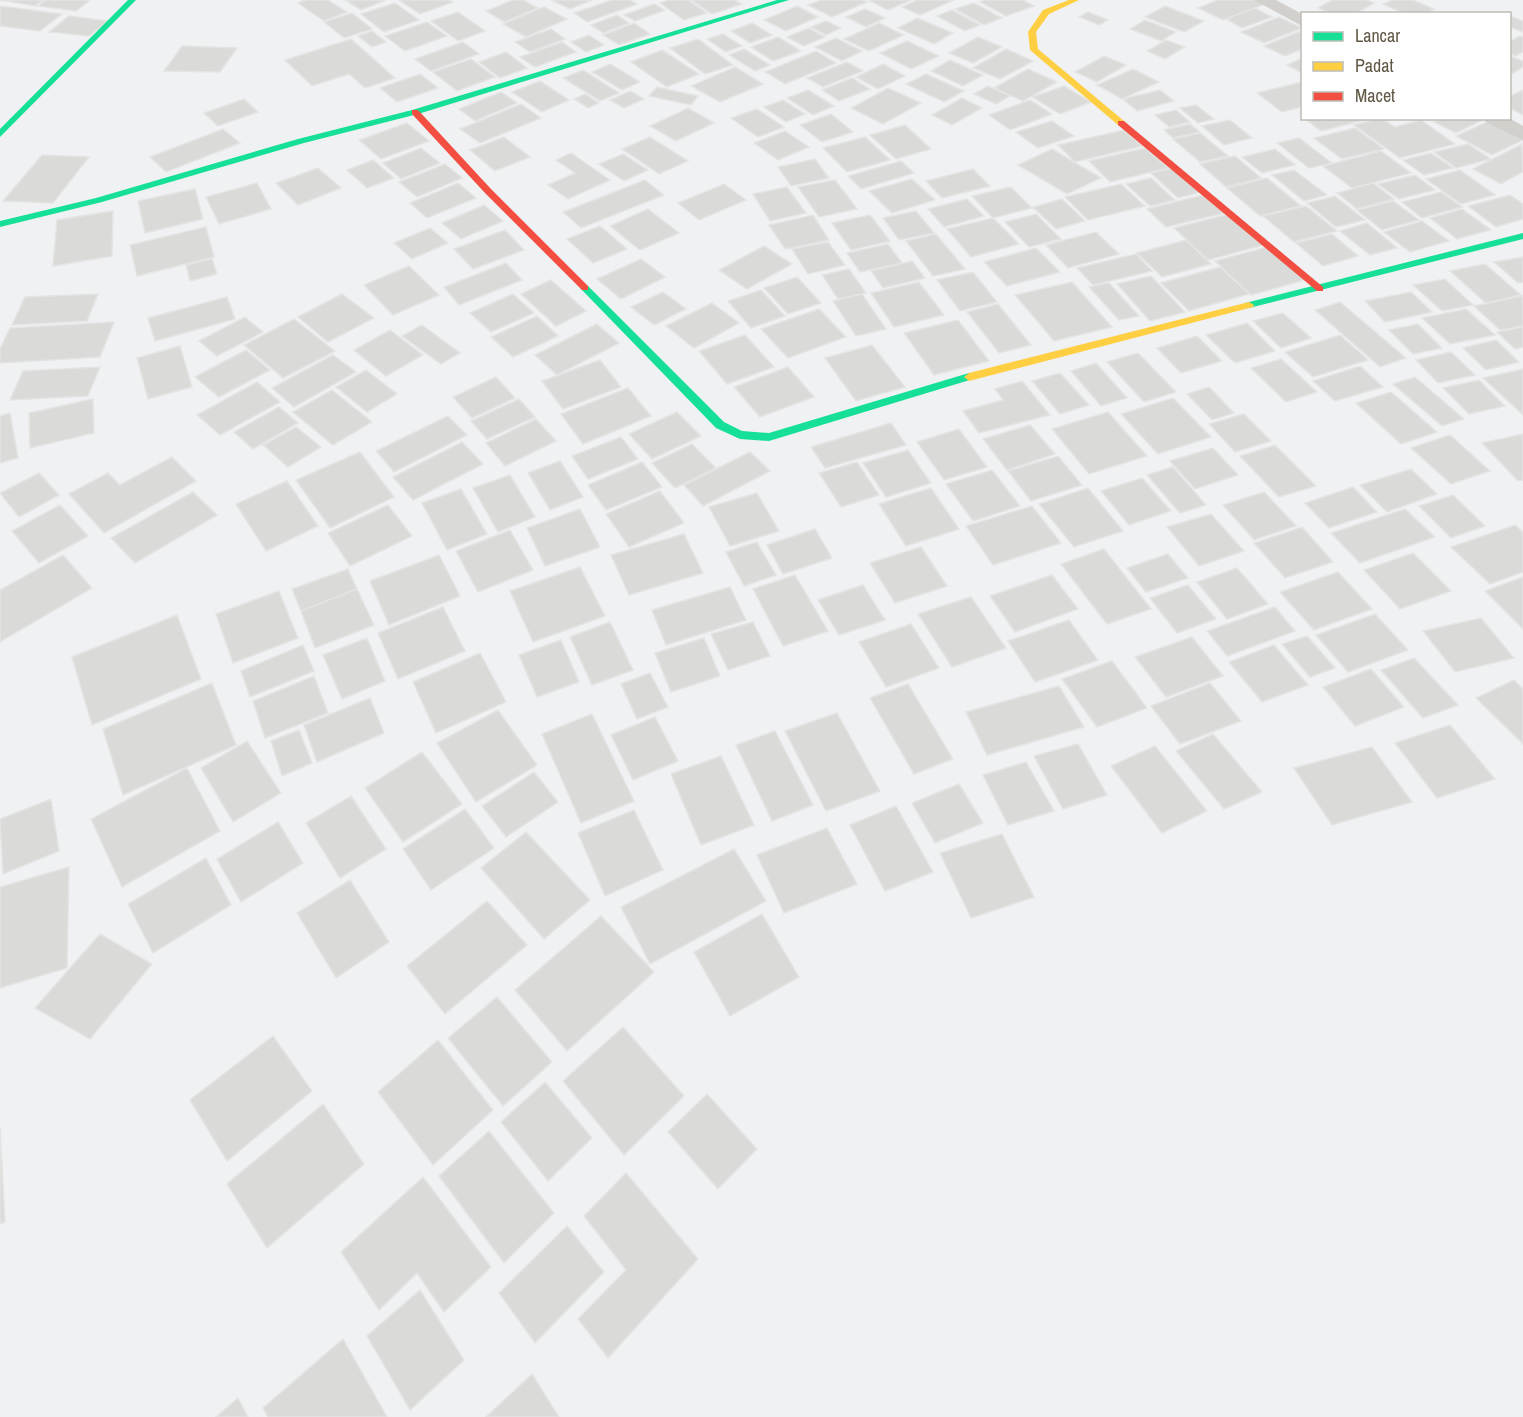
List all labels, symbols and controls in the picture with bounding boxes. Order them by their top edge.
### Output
legend [1301,12,1511,120]
text: Lancar [1355,23,1400,48]
text: Padat [1355,53,1394,78]
text: Macet [1355,83,1395,108]

